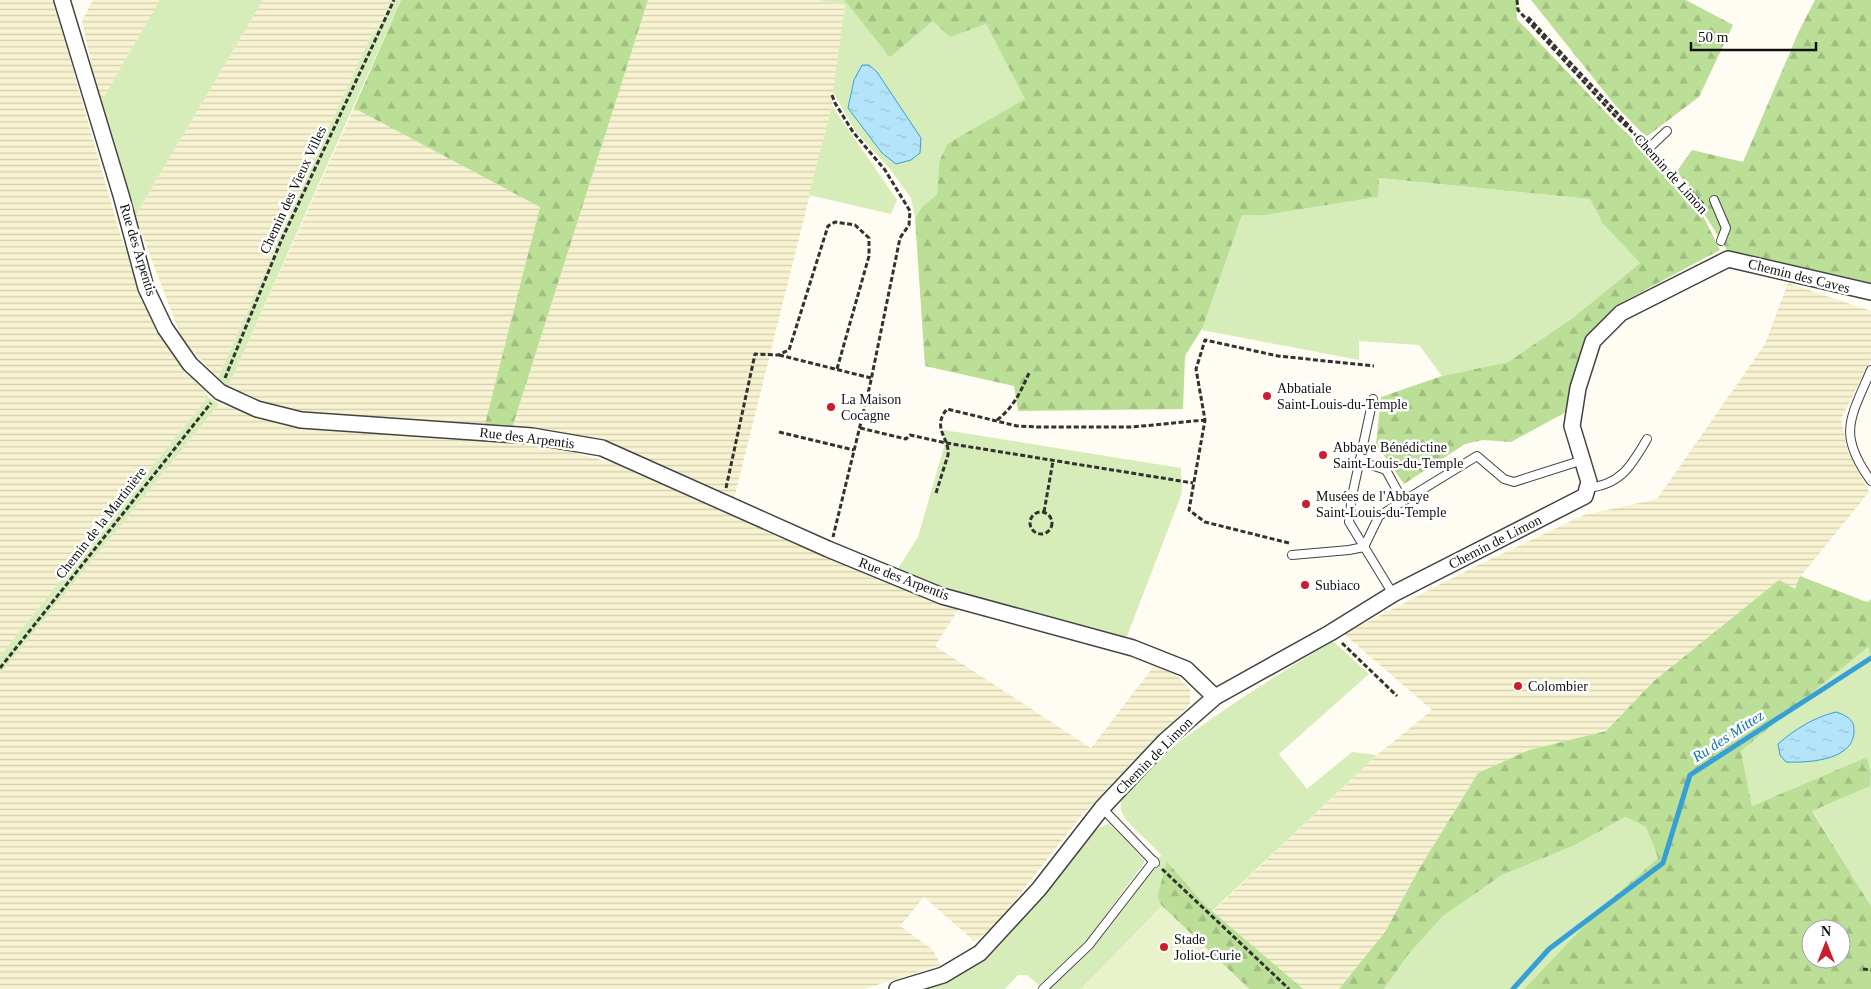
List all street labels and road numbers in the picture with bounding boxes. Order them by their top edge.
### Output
street label: Chemin des Vieux Villes [257,124,329,256]
street label: Chemin de Limon [1631,131,1711,217]
street label: Rue des Arpentis [117,202,159,298]
street label: Chemin des Caves [1747,256,1851,296]
street label: Rue des Arpentis [479,425,575,451]
street label: Chemin de la Martinière [53,464,149,582]
street label: Chemin de Limon [1446,512,1544,572]
street label: Rue des Arpentis [857,555,951,603]
street label: Chemin de Limon [1113,715,1195,797]

